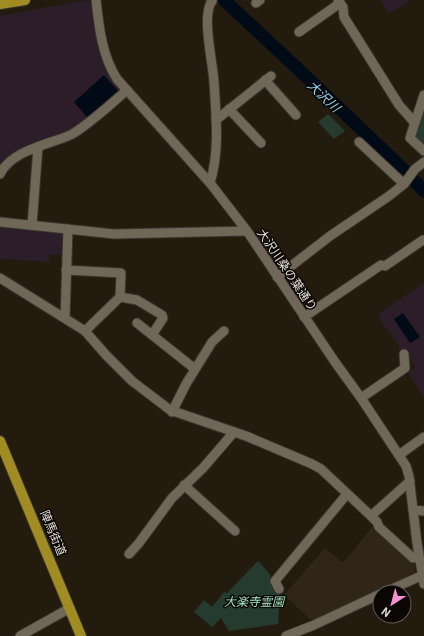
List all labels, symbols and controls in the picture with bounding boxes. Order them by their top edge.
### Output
water label: 大沢川 [304,75,346,117]
street label: 大沢川桑の葉通り [254,225,322,314]
street label: 陣馬街道 [37,507,72,558]
north arrow [372,584,412,624]
park label: 大楽寺霊園 [224,592,286,609]
text: N [377,604,394,622]

